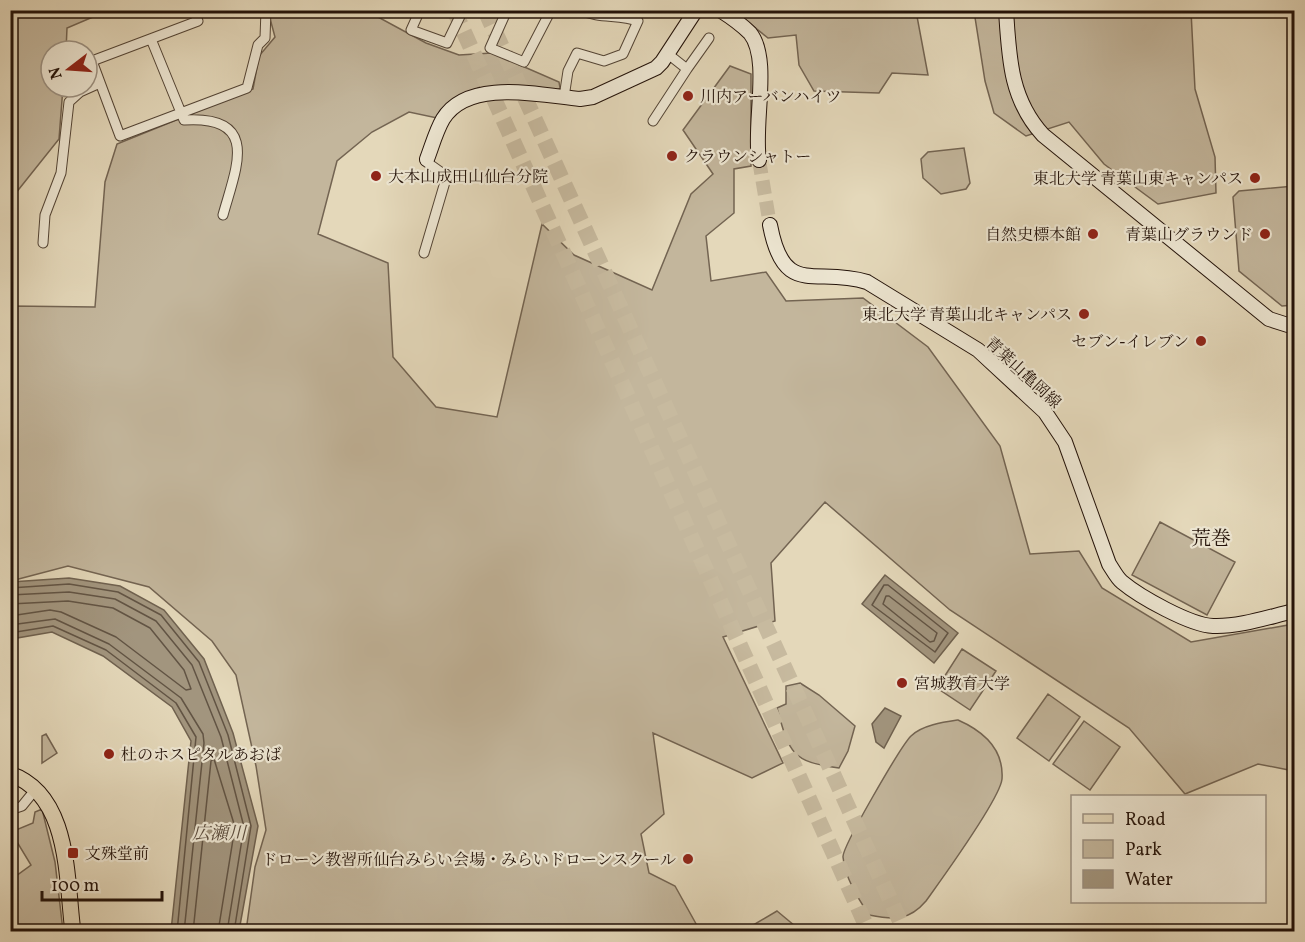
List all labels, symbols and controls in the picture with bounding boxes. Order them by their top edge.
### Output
north arrow [39,39,99,99]
text: N [44,64,69,82]
place label: 川内アーバンハイツ [700,87,842,109]
marker: 川内アーバンハイツ [681,89,695,103]
place label: クラウンシャトー [684,147,811,169]
marker: クラウンシャトー [665,149,679,163]
place label: 大本山成田山仙台分院 [388,167,548,189]
marker: 大本山成田山仙台分院 [369,169,383,183]
place label: 東北大学 青葉山東キャンパス [1033,169,1243,191]
marker: 東北大学 青葉山東キャンパス [1248,171,1262,185]
place label: 自然史標本館 [985,225,1081,247]
place label: 青葉山グラウンド [1125,225,1253,247]
marker: 自然史標本館 [1086,227,1100,241]
marker: 青葉山グラウンド [1258,227,1272,241]
place label: 東北大学 青葉山北キャンパス [862,305,1072,327]
marker: 東北大学 青葉山北キャンパス [1077,307,1091,321]
place label: セブン-イレブン [1072,332,1189,354]
street label: 青葉山亀岡線 [980,333,1065,414]
marker: セブン-イレブン [1194,334,1208,348]
district label: 荒巻 [1191,526,1231,554]
place label: 宮城教育大学 [914,674,1010,696]
marker: 宮城教育大学 [895,676,909,690]
place label: 杜のホスピタルあおば [121,745,281,767]
marker: 杜のホスピタルあおば [102,747,116,761]
legend [1071,795,1266,903]
text: Road [1125,808,1166,833]
water label: 広瀬川 [192,822,248,847]
text: Park [1125,838,1162,863]
place label: 文殊堂前 [85,844,149,866]
marker: 文殊堂前 [66,846,80,860]
place label: ドローン教習所仙台みらい会場・みらいドローンスクール [261,850,676,872]
marker: ドローン教習所仙台みらい会場・みらいドローンスクール [681,852,695,866]
scale bar [42,864,162,902]
text: Water [1125,868,1173,893]
text: 100 m [51,874,100,899]

